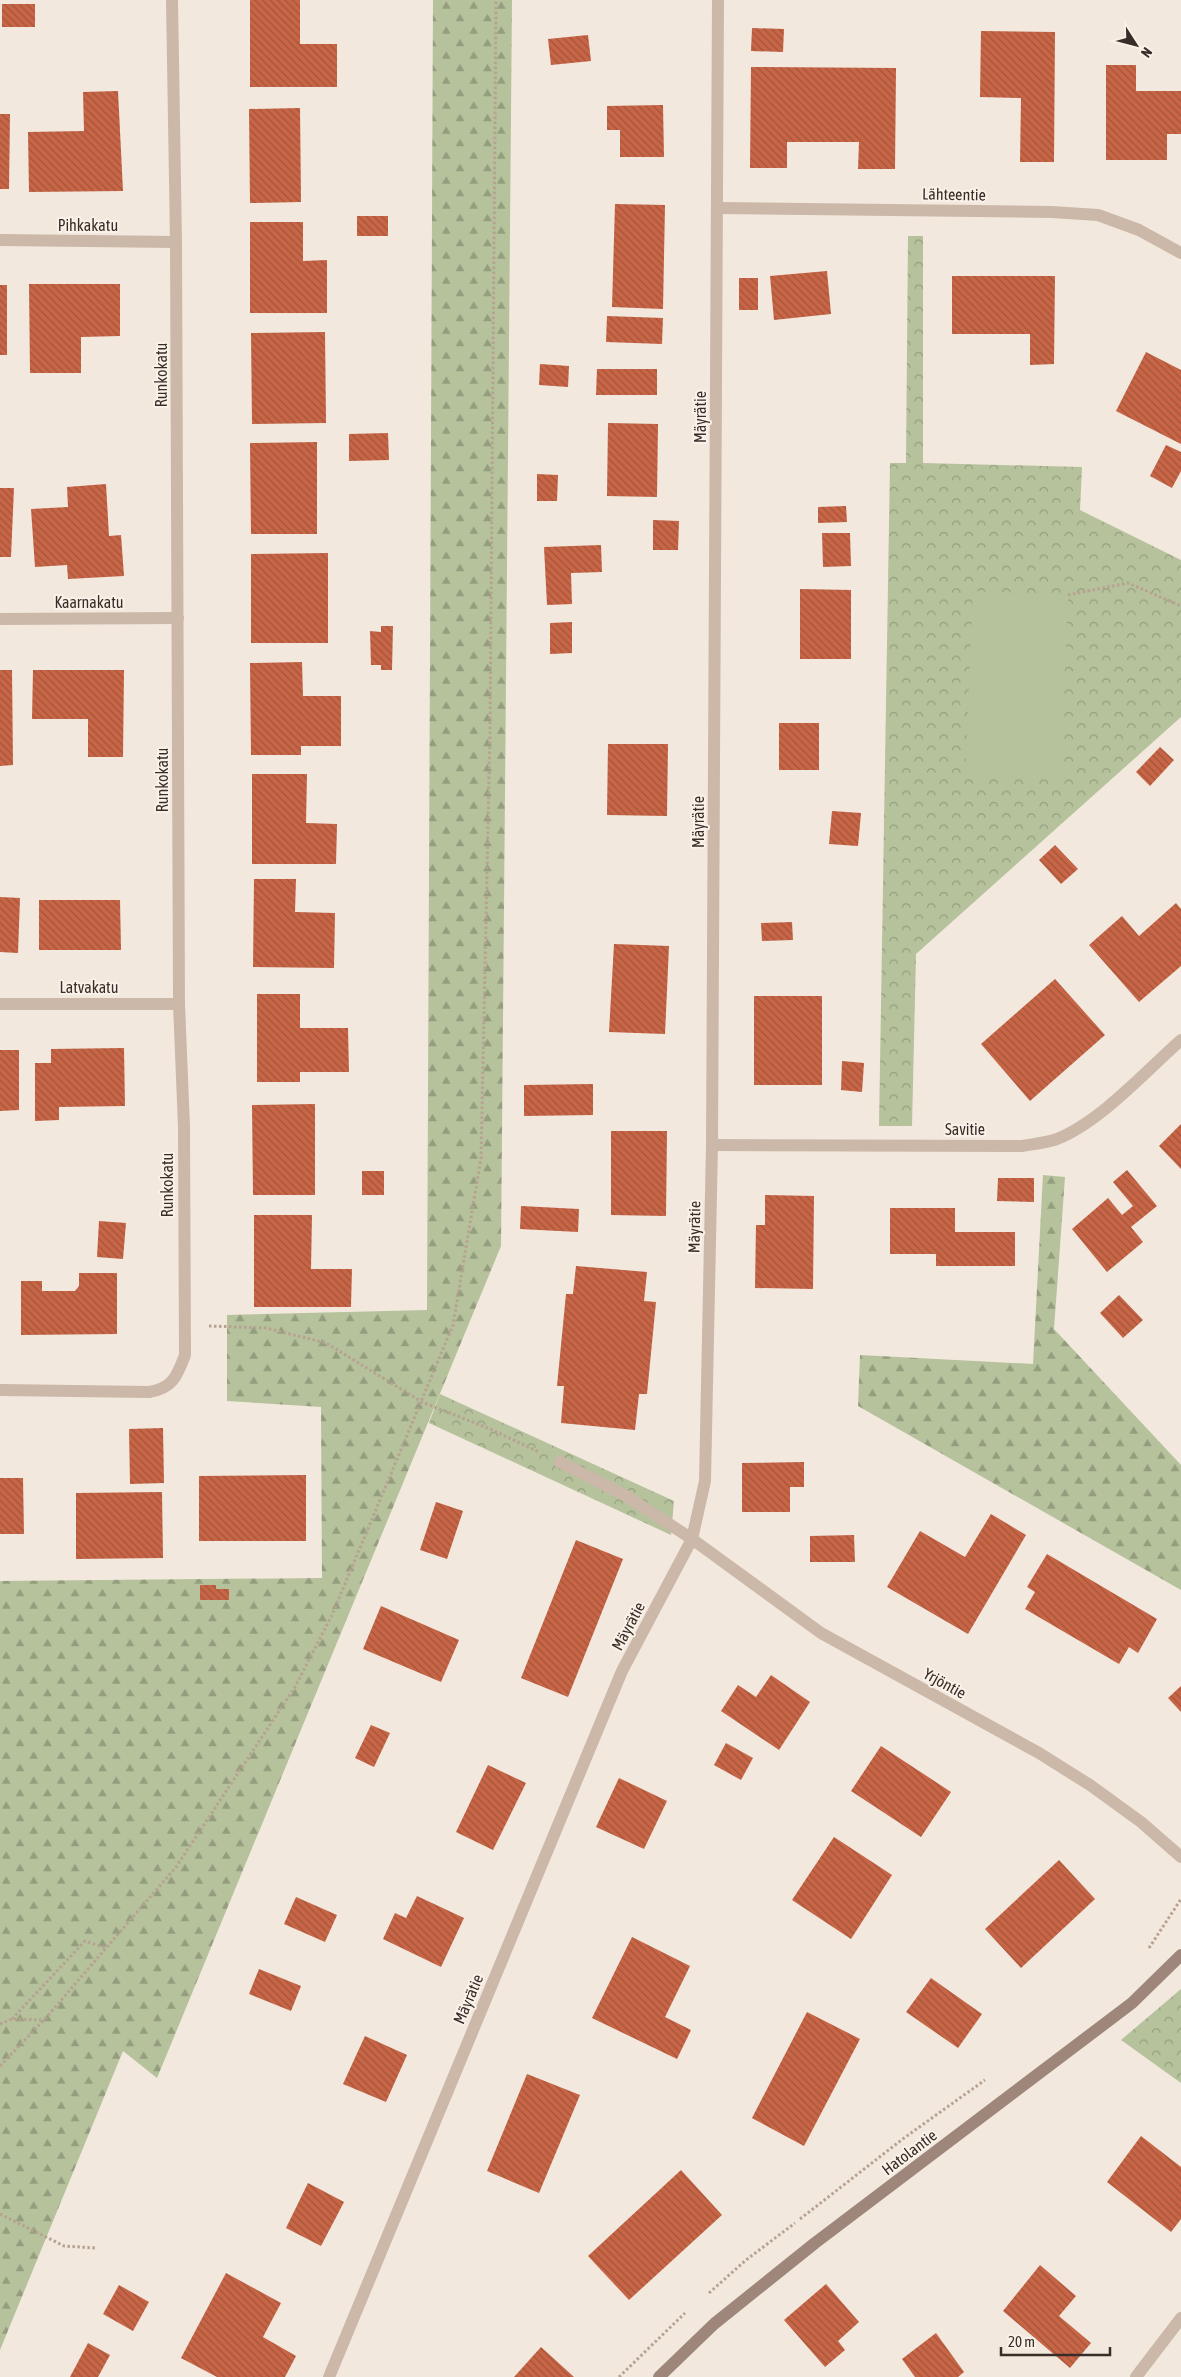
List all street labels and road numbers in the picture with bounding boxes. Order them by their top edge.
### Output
street label: Lähteentie [922,184,986,204]
street label: Pihkakatu [58,216,118,234]
street label: Runkokatu [152,343,170,407]
street label: Mäyrätie [691,391,710,443]
street label: Kaarnakatu [54,593,124,611]
street label: Runkokatu [153,748,171,812]
street label: Mäyrätie [689,796,708,848]
street label: Latvakatu [60,978,118,996]
street label: Savitie [945,1120,985,1138]
street label: Runkokatu [158,1153,176,1217]
street label: Mäyrätie [685,1201,704,1253]
street label: Mäyrätie [608,1599,649,1654]
street label: Yrjöntie [920,1664,969,1703]
street label: Mäyrätie [450,1971,487,2027]
street label: Hatolantie [878,2126,940,2178]

